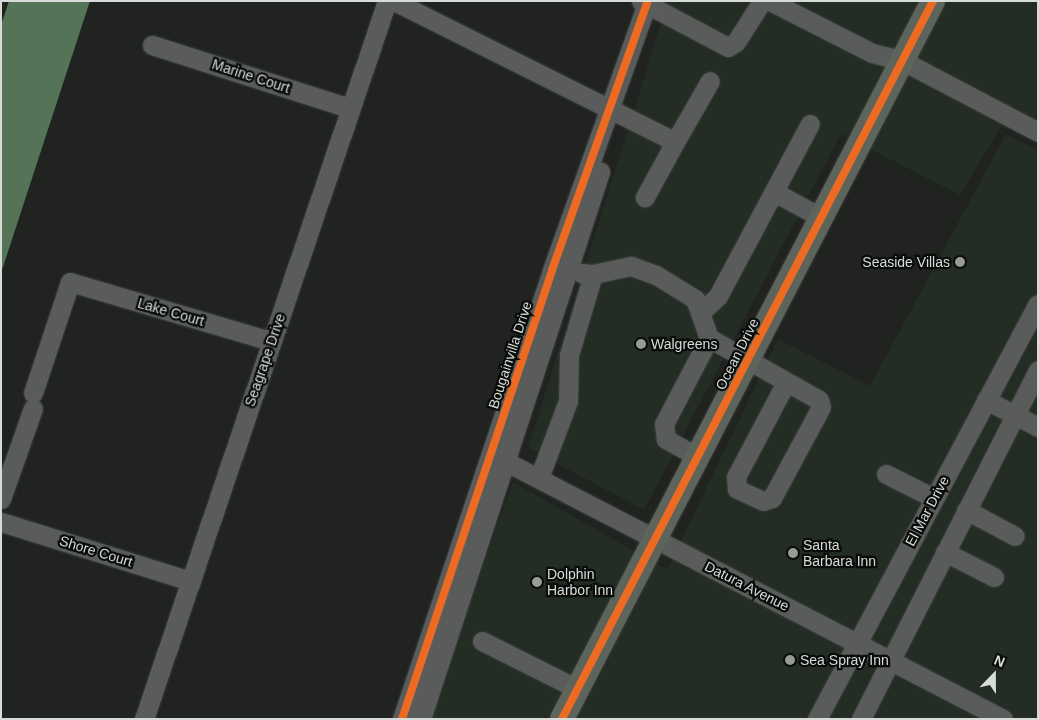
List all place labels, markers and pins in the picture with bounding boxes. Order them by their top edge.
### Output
place label: Seaside Villas [862,254,950,270]
marker: Seaside Villas [954,256,966,268]
place label: Walgreens [651,336,717,352]
marker: Walgreens [635,338,647,350]
place label: Santa Barbara Inn [803,537,876,570]
marker: Santa Barbara Inn [787,547,799,559]
place label: Dolphin Harbor Inn [547,566,613,598]
marker: Dolphin Harbor Inn [531,576,543,588]
place label: Sea Spray Inn [800,652,889,668]
marker: Sea Spray Inn [784,654,796,666]

